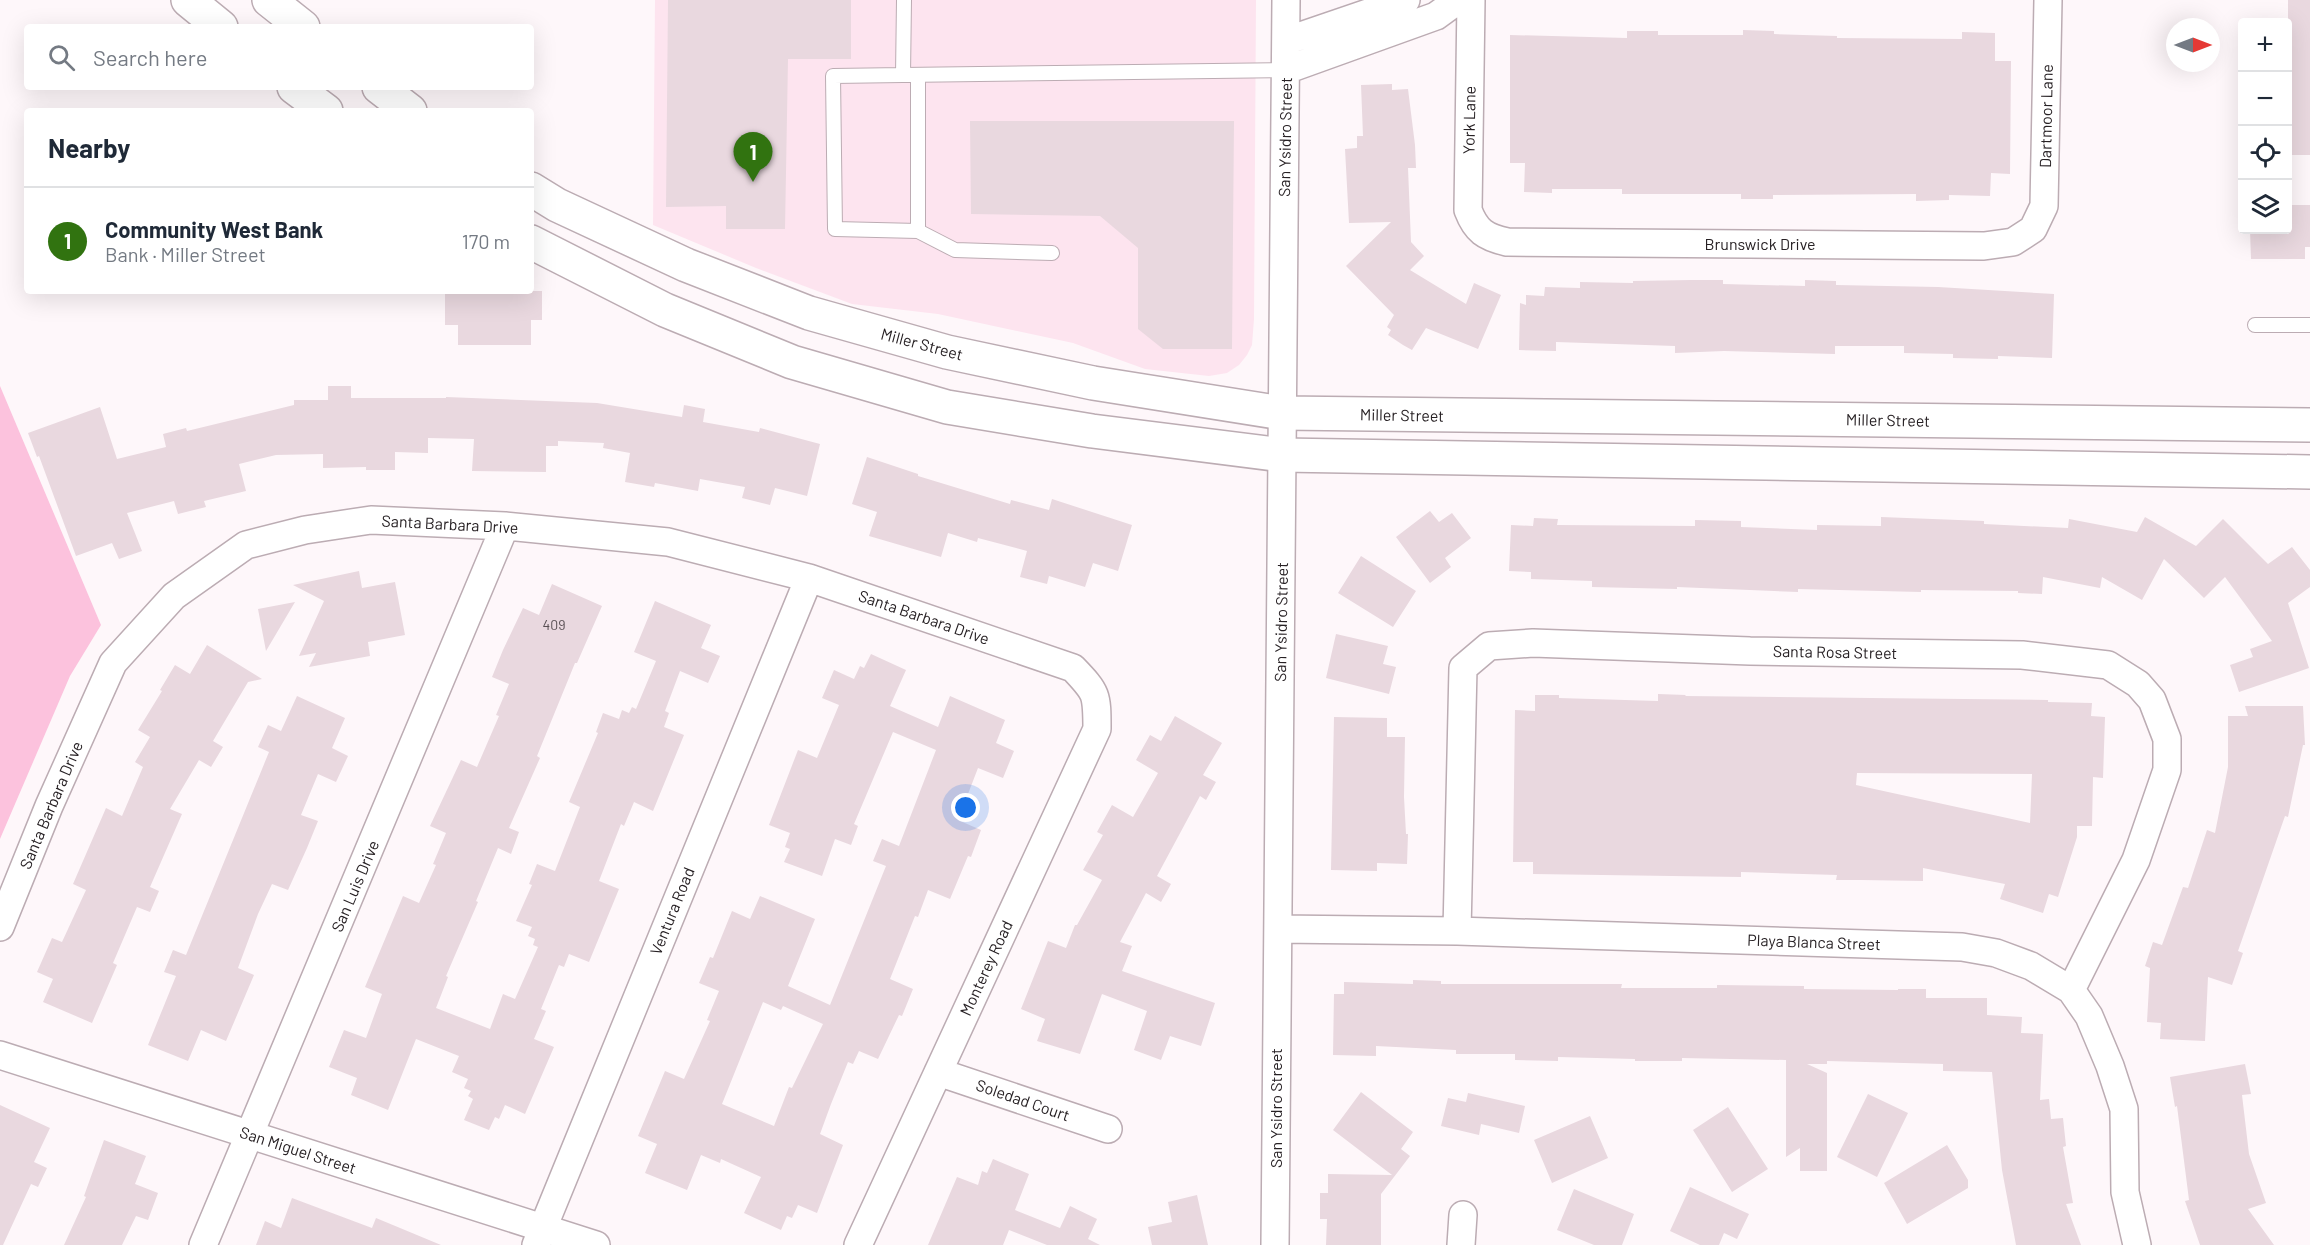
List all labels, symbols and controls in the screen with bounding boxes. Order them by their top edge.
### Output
north arrow [2166,18,2220,72]
map controls [2238,18,2292,234]
button: + [2238,18,2292,72]
search box [24,24,534,90]
icon: search [45,41,78,74]
text: Search here [93,44,207,70]
street label: Dartmoor Lane [2035,64,2056,168]
button: − [2238,72,2292,126]
street label: San Ysidro Street [1274,77,1295,197]
street label: York Lane [1458,86,1479,154]
button: locate [2238,126,2292,180]
text: Nearby [48,132,130,163]
pin: 1 [734,132,772,182]
button: layers [2238,180,2292,234]
text: Community West Bank [105,216,323,242]
text: 1 [64,229,71,253]
text: 170 m [462,229,510,253]
street label: Brunswick Drive [1704,234,1816,253]
text: Bank · Miller Street [105,242,266,266]
street label: Miller Street [879,323,965,364]
street label: Miller Street [1360,404,1444,425]
street label: Miller Street [1846,409,1930,430]
street label: Santa Barbara Drive [381,510,519,537]
street label: San Ysidro Street [1270,562,1291,682]
street label: Santa Barbara Drive [856,585,992,648]
house number: 409 [543,616,565,633]
street label: Santa Rosa Street [1773,641,1897,662]
street label: Santa Barbara Drive [15,738,86,872]
your location [951,793,980,822]
street label: San Luis Drive [327,837,382,934]
street label: Ventura Road [645,864,698,957]
street label: Monterey Road [955,917,1016,1018]
street label: Playa Blanca Street [1747,930,1881,953]
street label: San Ysidro Street [1266,1048,1285,1168]
street label: Soledad Court [974,1075,1073,1124]
street label: San Miguel Street [238,1122,359,1177]

